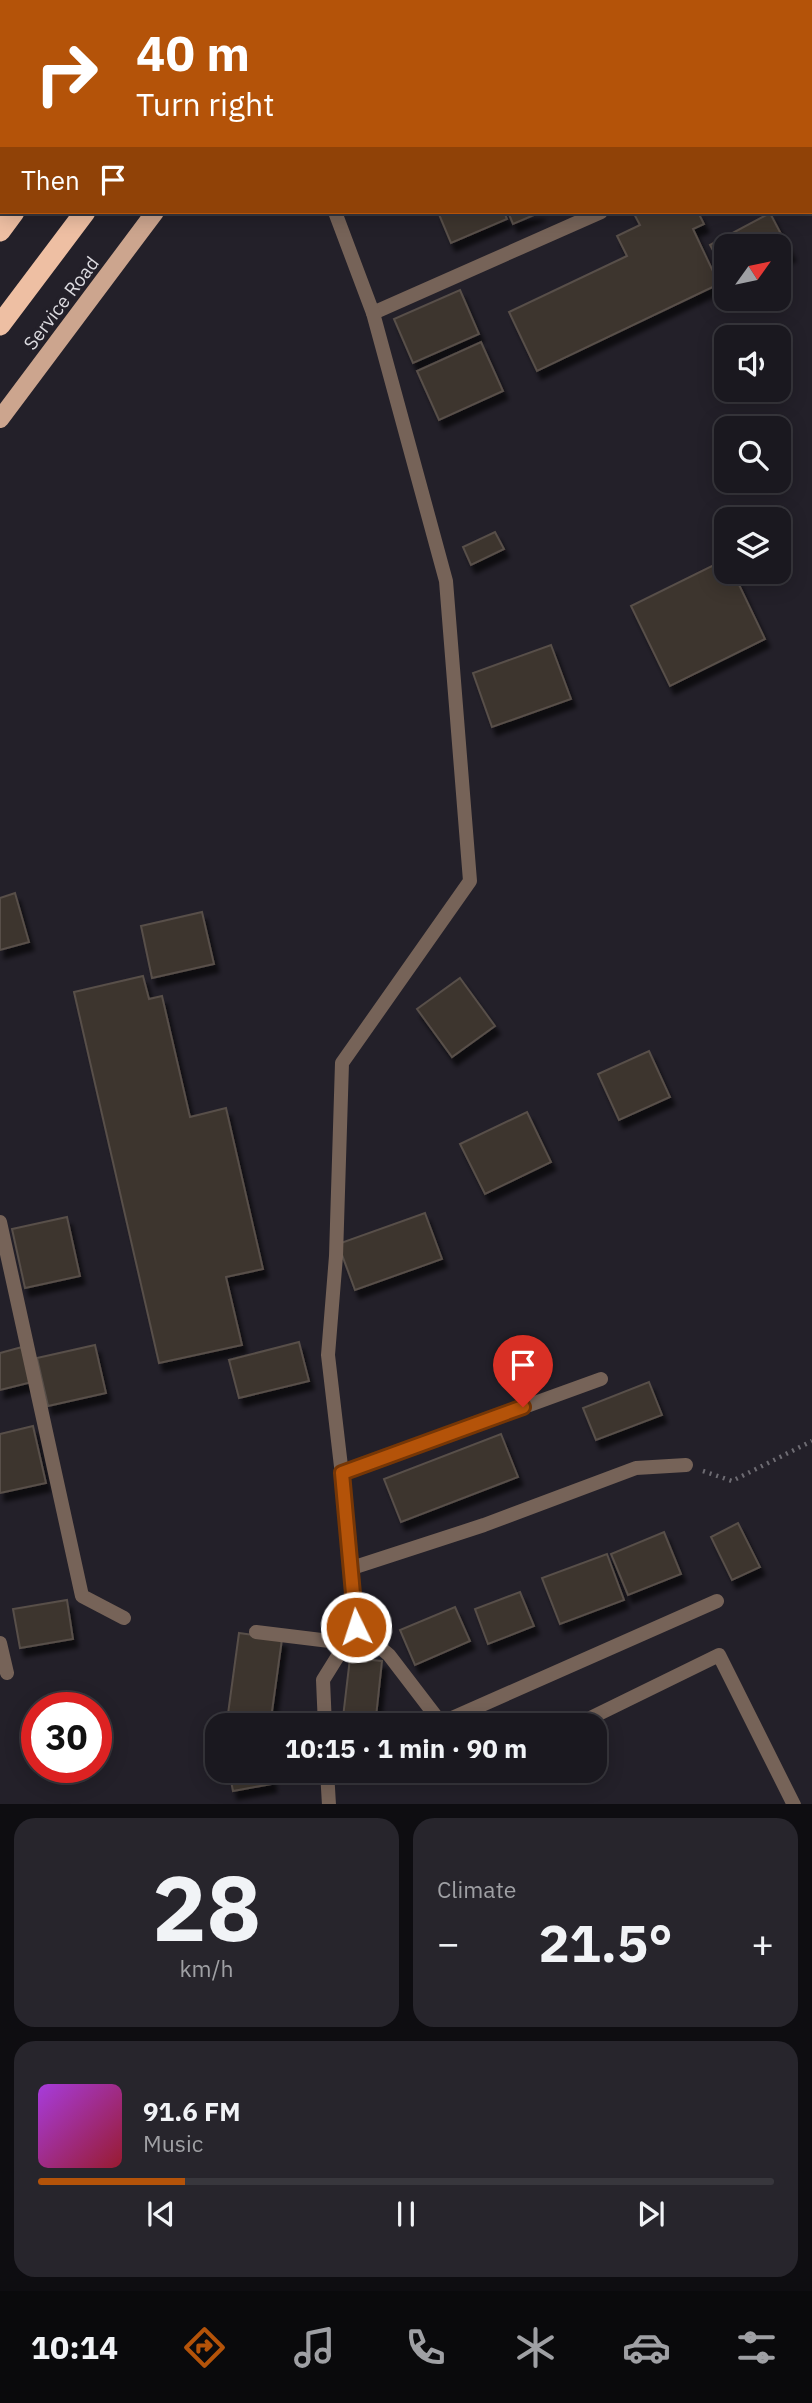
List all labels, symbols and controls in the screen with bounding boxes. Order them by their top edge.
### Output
text: 40 m [136,21,250,84]
icon: right [21,28,112,119]
text: Turn right [136,83,274,125]
icon: arrive [94,161,132,199]
text: Then [21,163,80,197]
north arrow [714,234,791,312]
map controls [714,234,791,584]
street label: Service Road [18,252,104,354]
button: sound [714,325,791,402]
button: search [714,416,791,493]
button: layers [714,507,791,584]
pin [493,1335,553,1407]
icon: arrive [504,1346,542,1384]
position arrow [319,1590,393,1664]
speed limit sign: 30 [21,1692,112,1783]
text: 10:15 · 1 min · 90 m [285,1731,527,1765]
text: 28 [152,1848,261,1966]
text: Climate [437,1874,516,1904]
text: 21.5° [538,1909,673,1976]
text: − [437,1918,460,1967]
text: + [751,1918,774,1967]
text: km/h [179,1953,234,1983]
text: 91.6 FM [143,2094,241,2128]
text: Music [143,2128,203,2158]
icon: previous [142,2195,180,2233]
icon: pause [387,2195,425,2233]
icon: next [632,2195,670,2233]
icon: directions [180,2323,229,2372]
icon: music [290,2323,339,2372]
icon: phone [401,2323,450,2372]
icon: climate [511,2323,560,2372]
icon: car [622,2323,671,2372]
icon: filters [732,2323,781,2372]
text: 10:14 [31,2326,118,2368]

